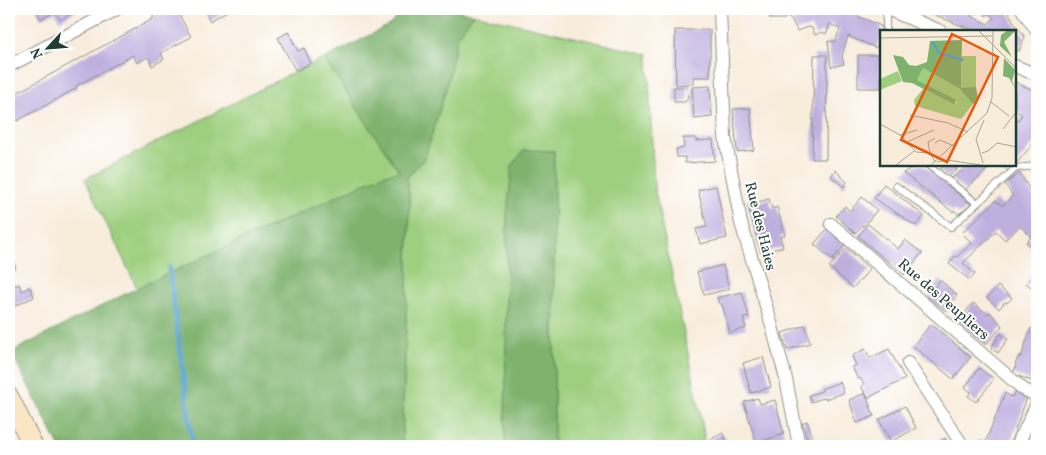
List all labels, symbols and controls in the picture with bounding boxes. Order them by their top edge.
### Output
north arrow [22,22,72,72]
inset map [880,30,1016,166]
text: N [27,44,48,62]
street label: Rue des Haies [738,180,781,273]
street label: Rue des Peupliers [893,254,993,346]

